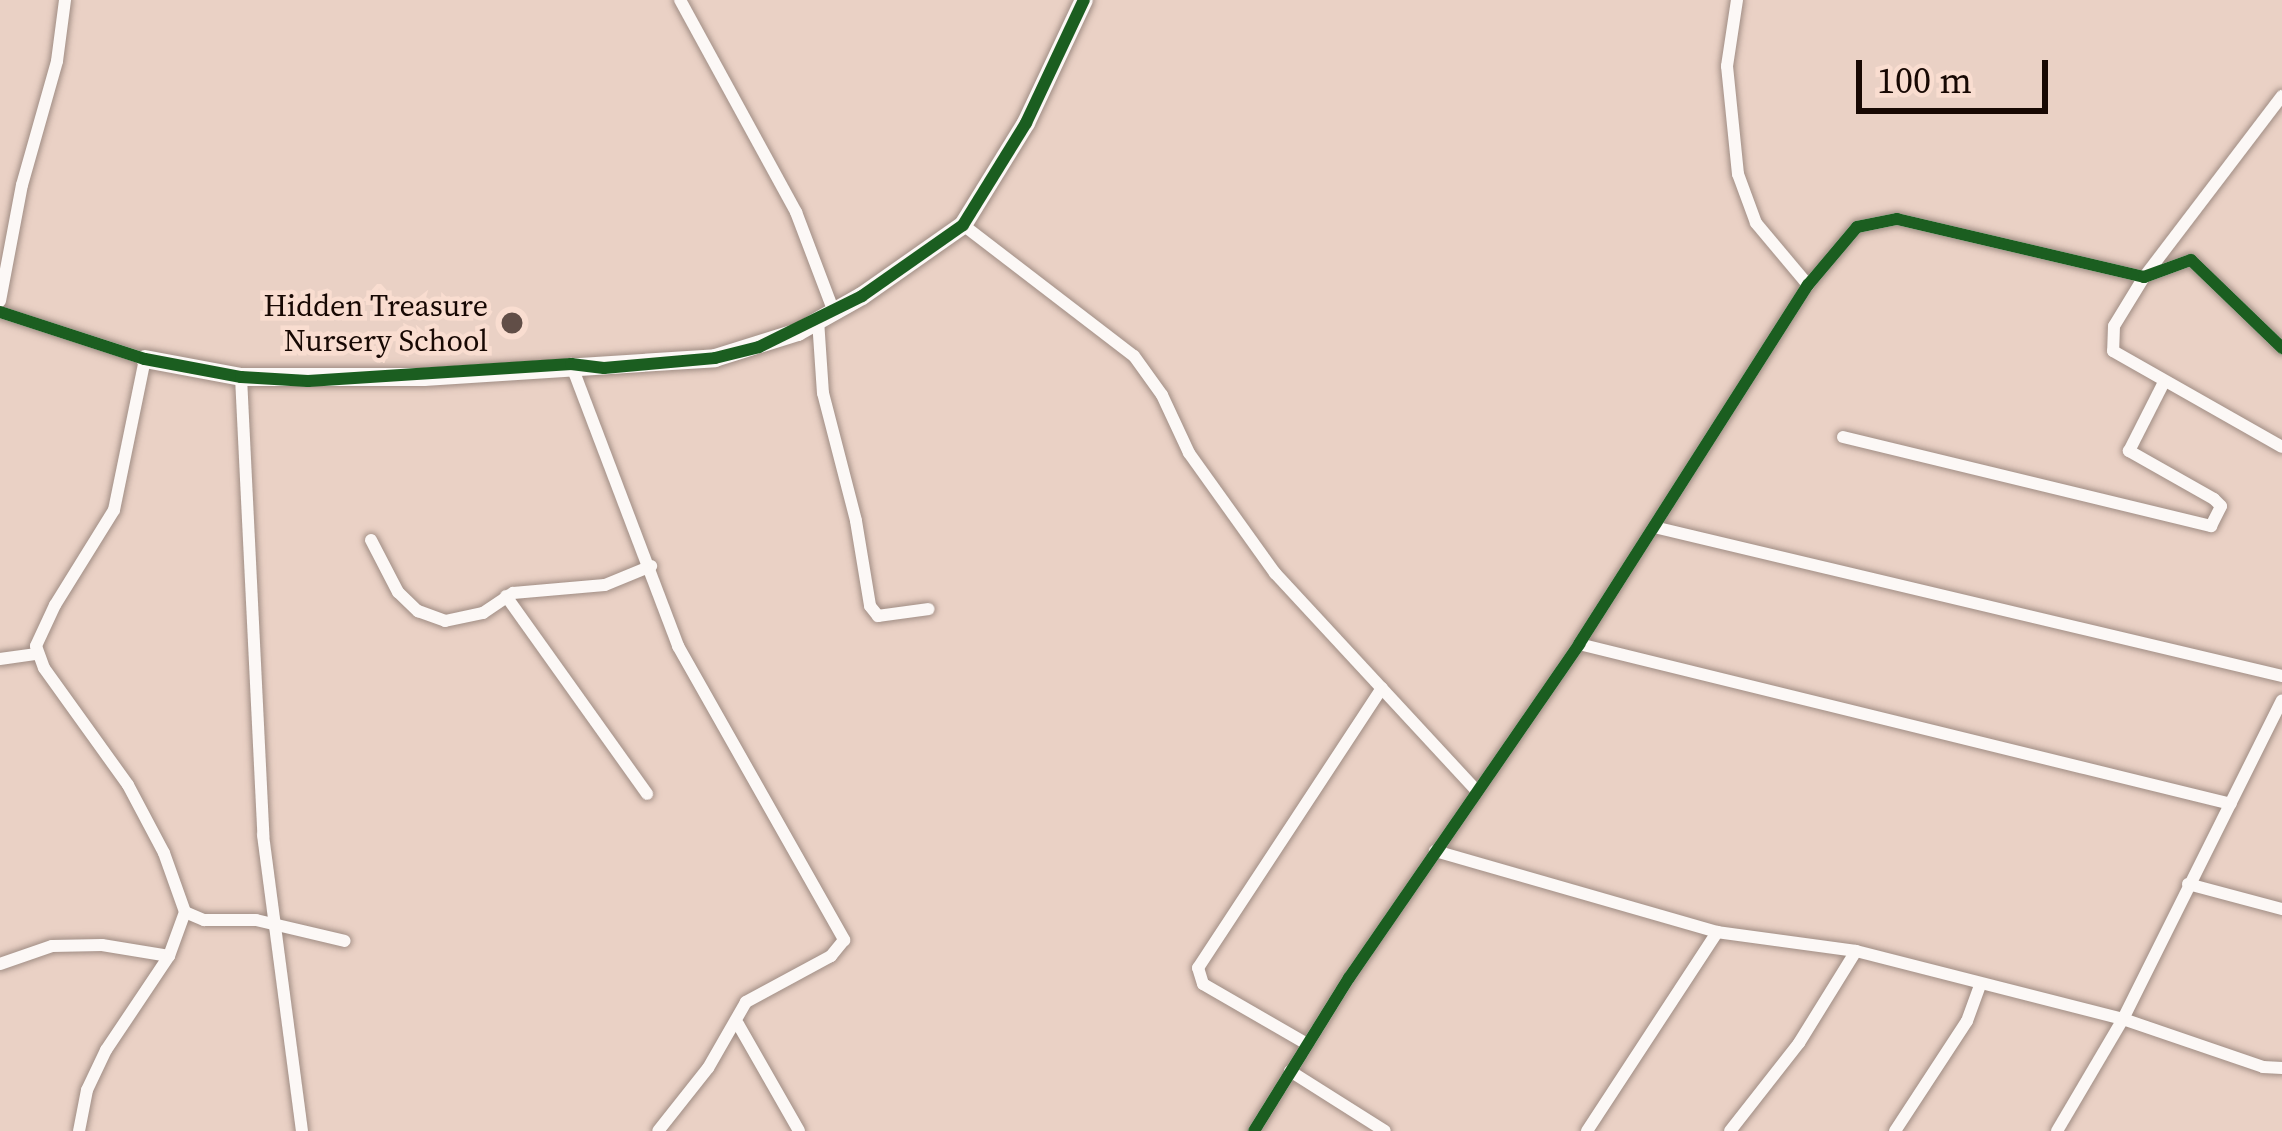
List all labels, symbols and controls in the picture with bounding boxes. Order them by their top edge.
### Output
scale bar [1862,36,2054,110]
text: 100 m [1877,56,1972,105]
place label: Hidden Treasure Nursery School [263,288,488,358]
marker: Hidden Treasure Nursery School [499,310,525,336]

